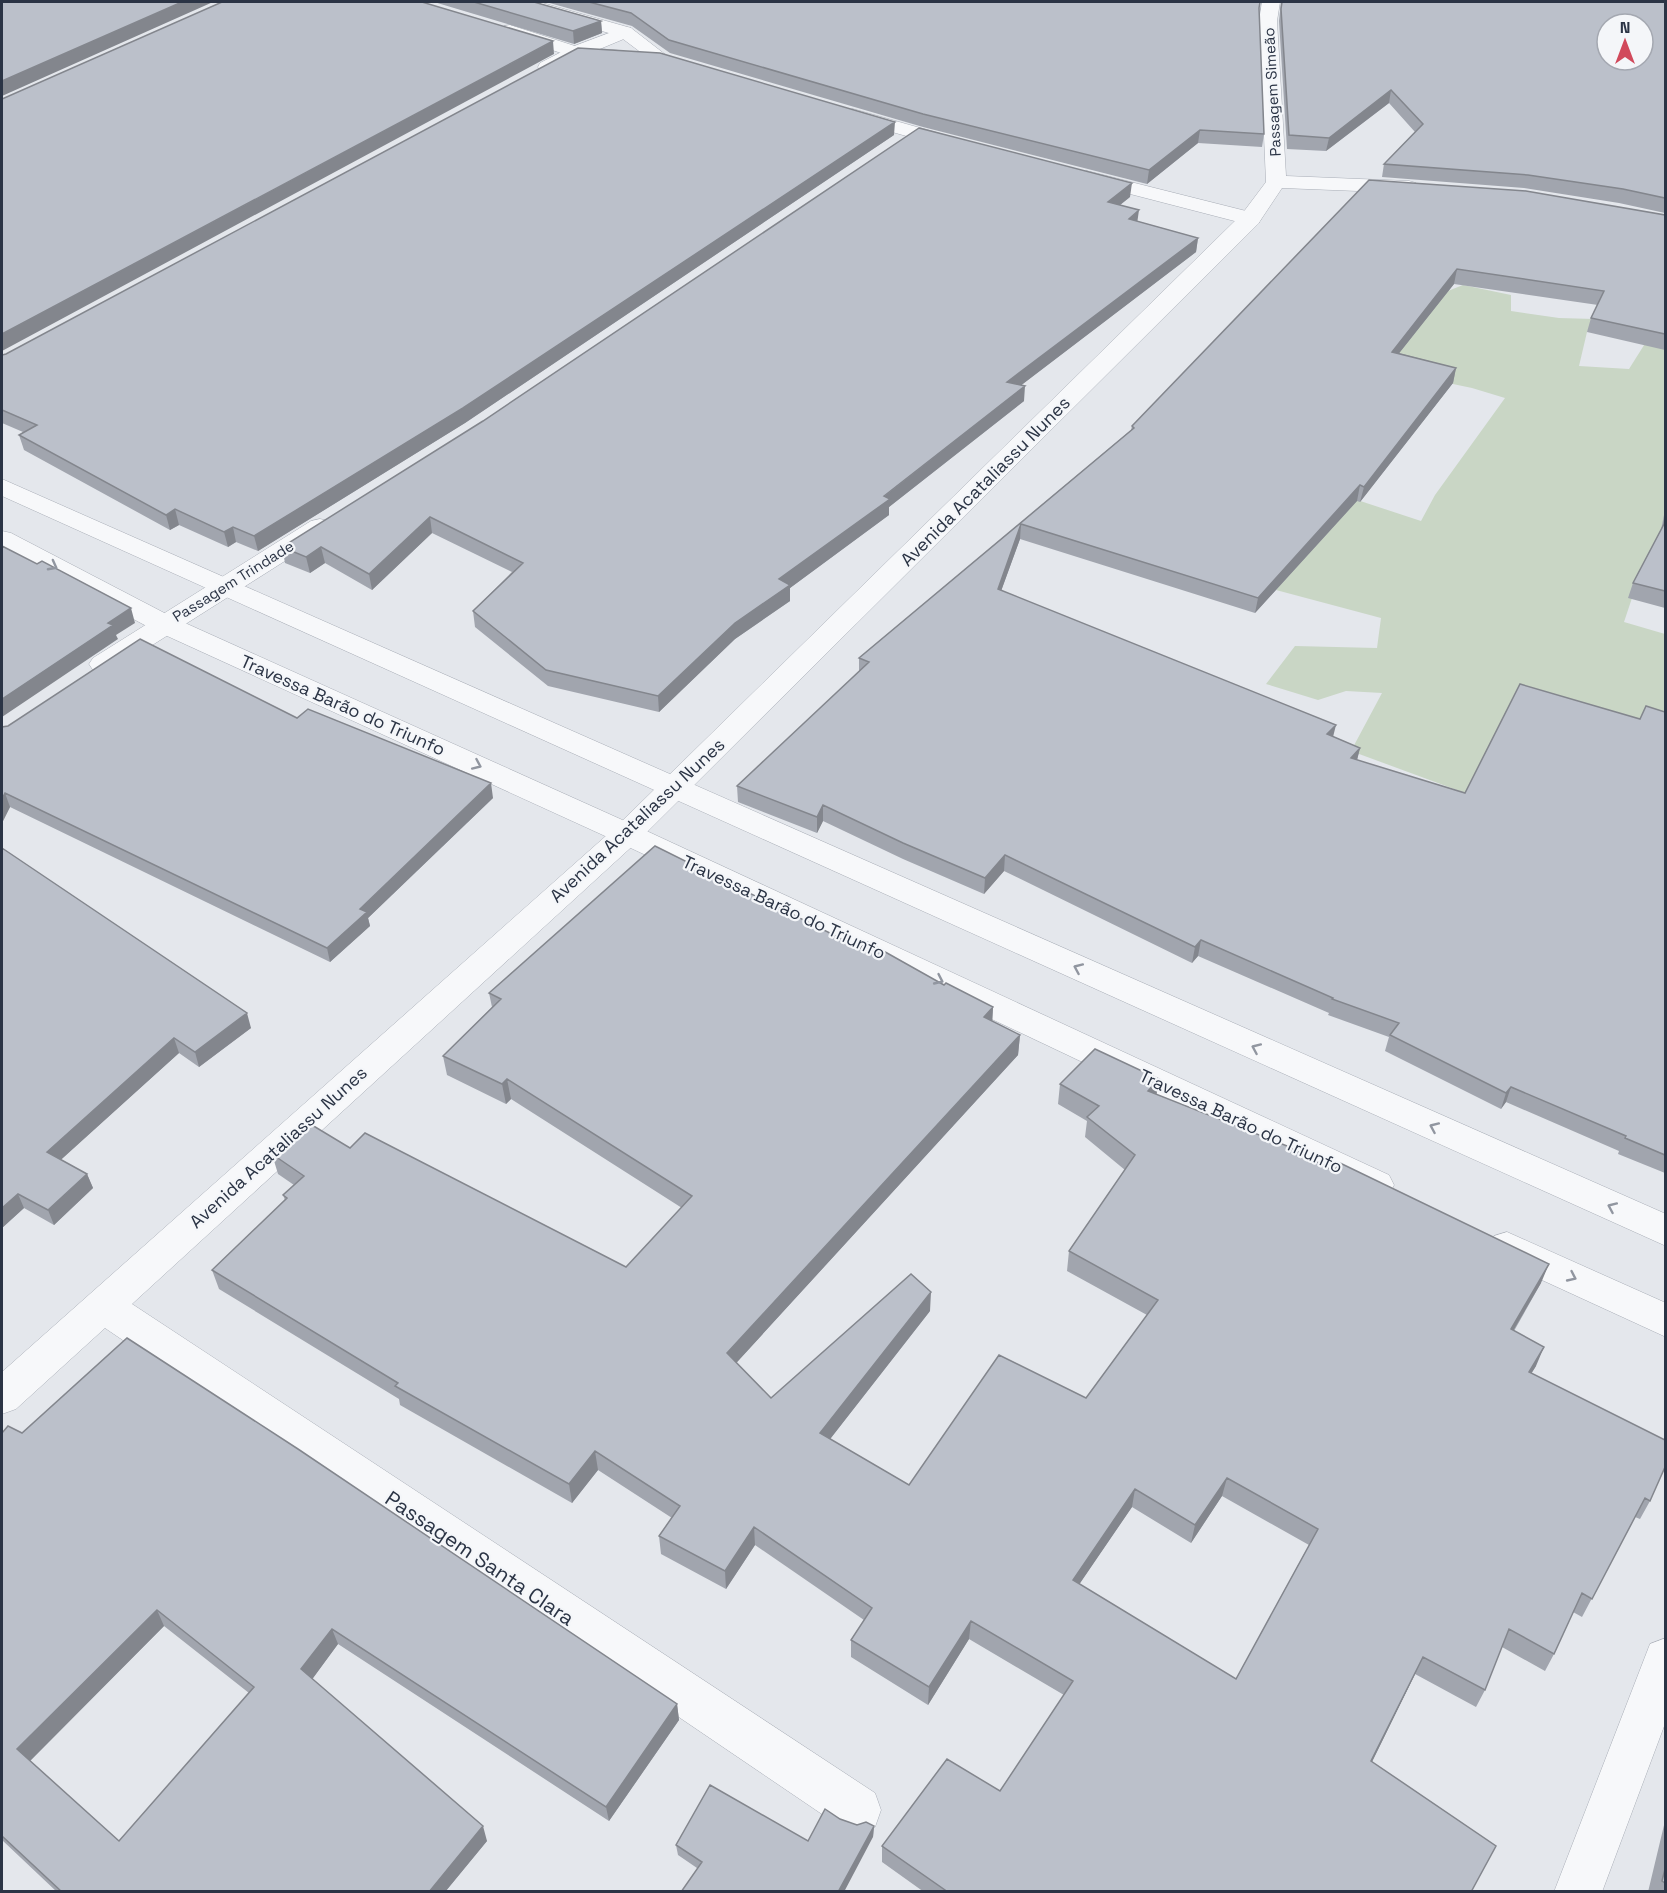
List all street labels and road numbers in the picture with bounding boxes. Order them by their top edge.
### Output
street label: Passagem Simeão [1259,27,1285,157]
street label: Avenida Acataliassu Nunes [895,391,1075,571]
street label: Passagem Trindade [169,536,297,626]
street label: Travessa Barão do Triunfo [237,649,449,761]
street label: Avenida Acataliassu Nunes [545,733,729,907]
street label: Travessa Barão do Triunfo [679,850,889,964]
street label: Avenida Acataliassu Nunes [184,1061,372,1233]
street label: Travessa Barão do Triunfo [1136,1064,1346,1178]
street label: Passagem Santa Clara [380,1485,580,1631]

